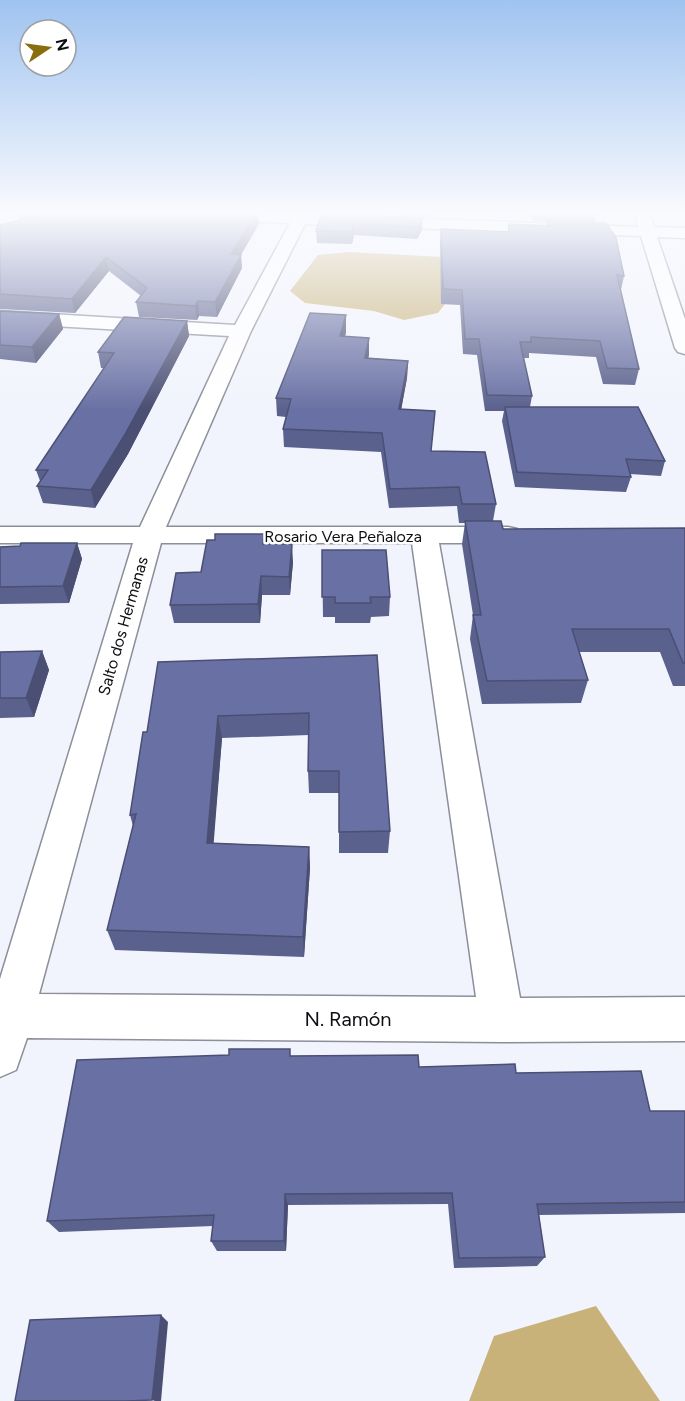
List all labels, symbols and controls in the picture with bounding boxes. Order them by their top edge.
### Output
north arrow [18,18,78,78]
text: N [51,37,73,53]
street label: Rosario Vera Peñaloza [264,527,422,546]
street label: Salto dos Hermanas [94,555,152,697]
street label: N. Ramón [304,1007,392,1031]

